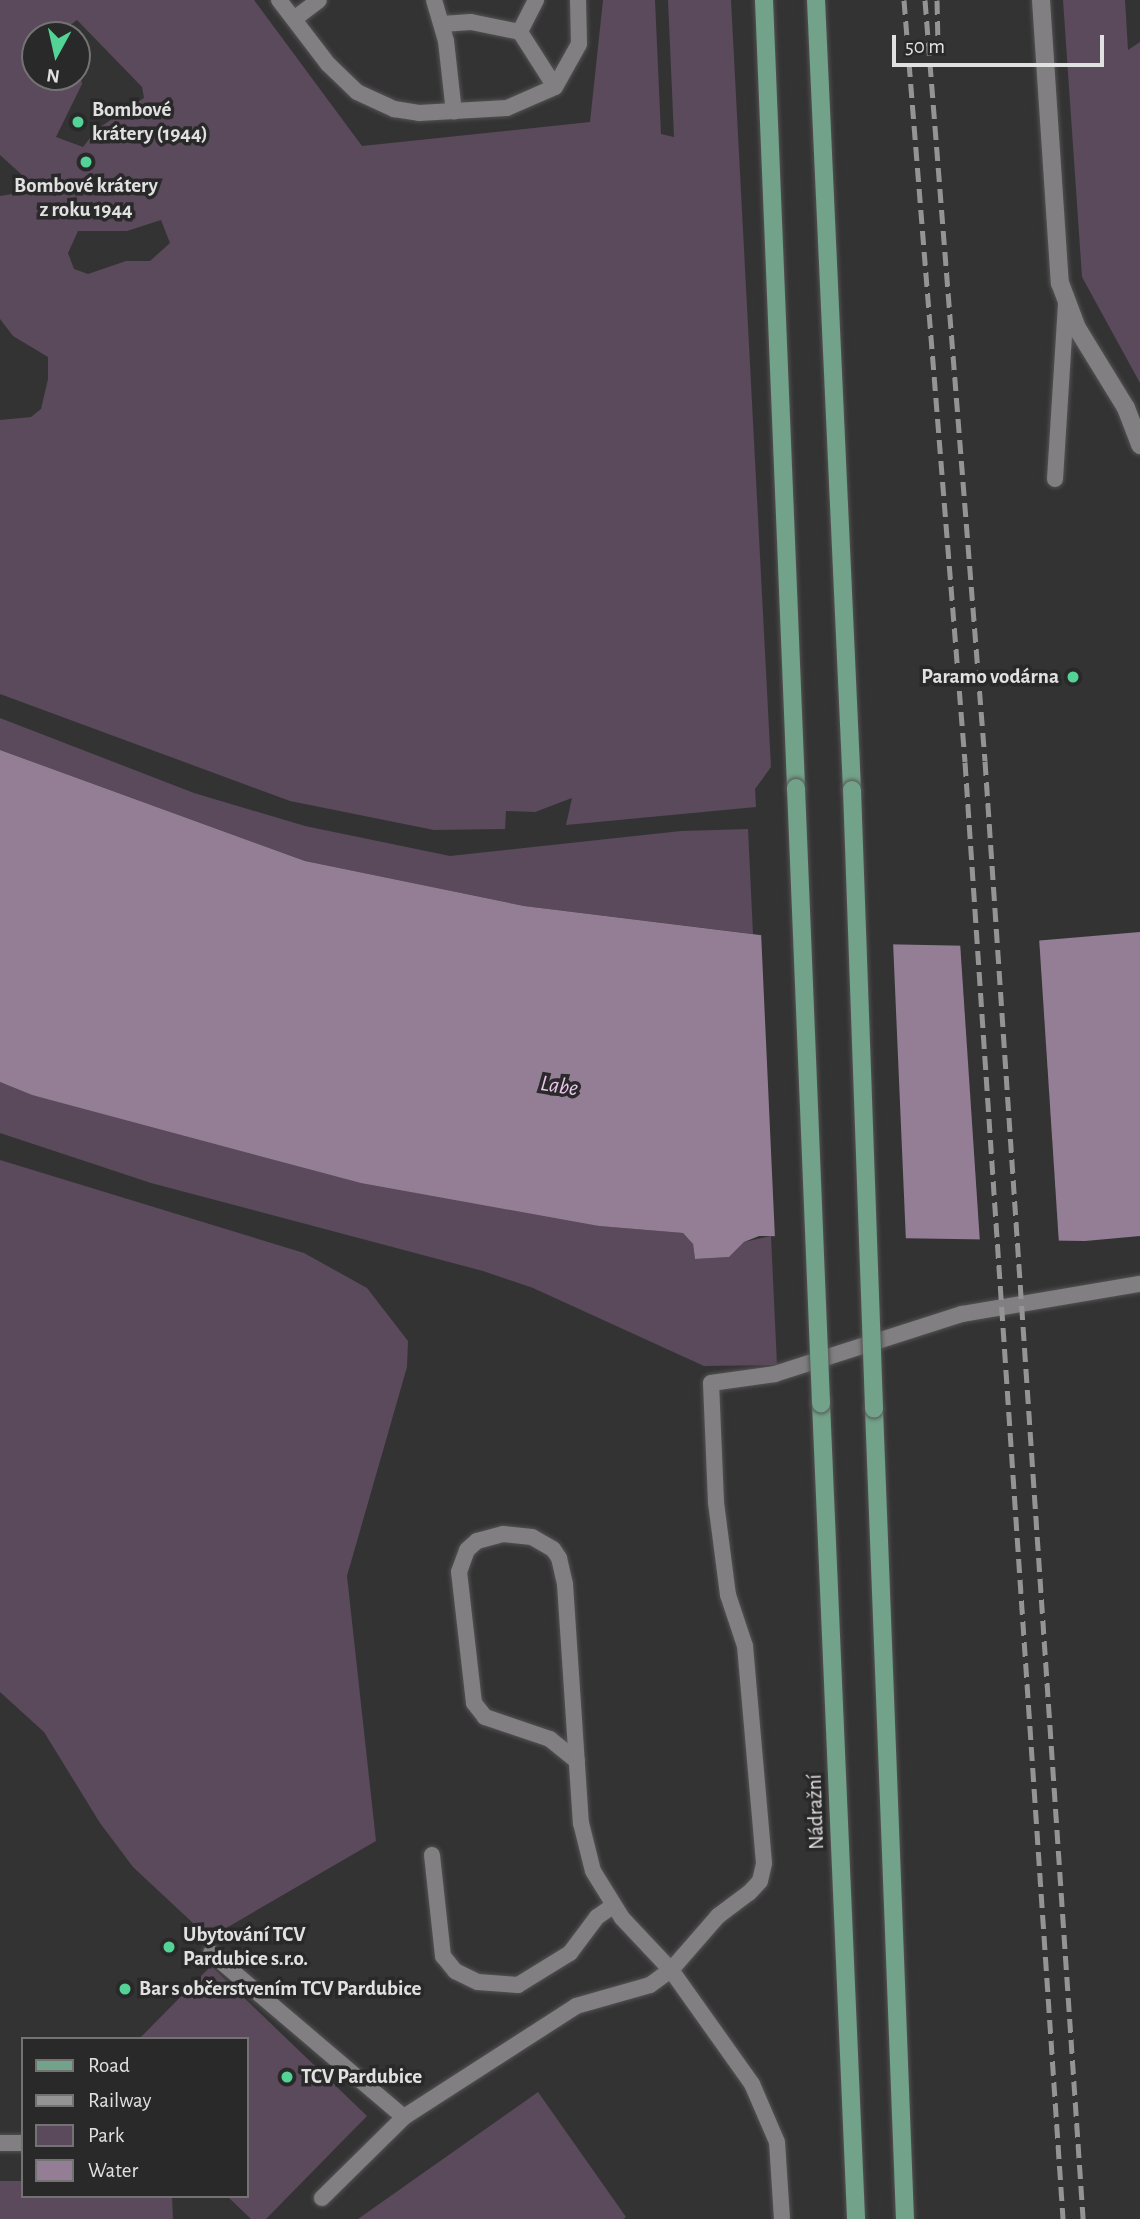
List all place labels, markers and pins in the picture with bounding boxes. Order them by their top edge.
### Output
place label: Bombové krátery (1944) [92,97,208,147]
marker: Bombové krátery (1944) [70,114,86,130]
marker: Bombové krátery z roku 1944 [78,154,94,170]
place label: Bombové krátery z roku 1944 [14,173,158,223]
place label: Paramo vodárna [921,664,1059,690]
marker: Paramo vodárna [1065,669,1081,685]
place label: Ubytování TCV Pardubice s.r.o. [183,1922,308,1972]
marker: Ubytování TCV Pardubice s.r.o. [161,1939,177,1955]
place label: Bar s občerstvením TCV Pardubice [139,1976,422,2002]
marker: Bar s občerstvením TCV Pardubice [117,1981,133,1997]
place label: TCV Pardubice [301,2064,422,2090]
marker: TCV Pardubice [279,2069,295,2085]

